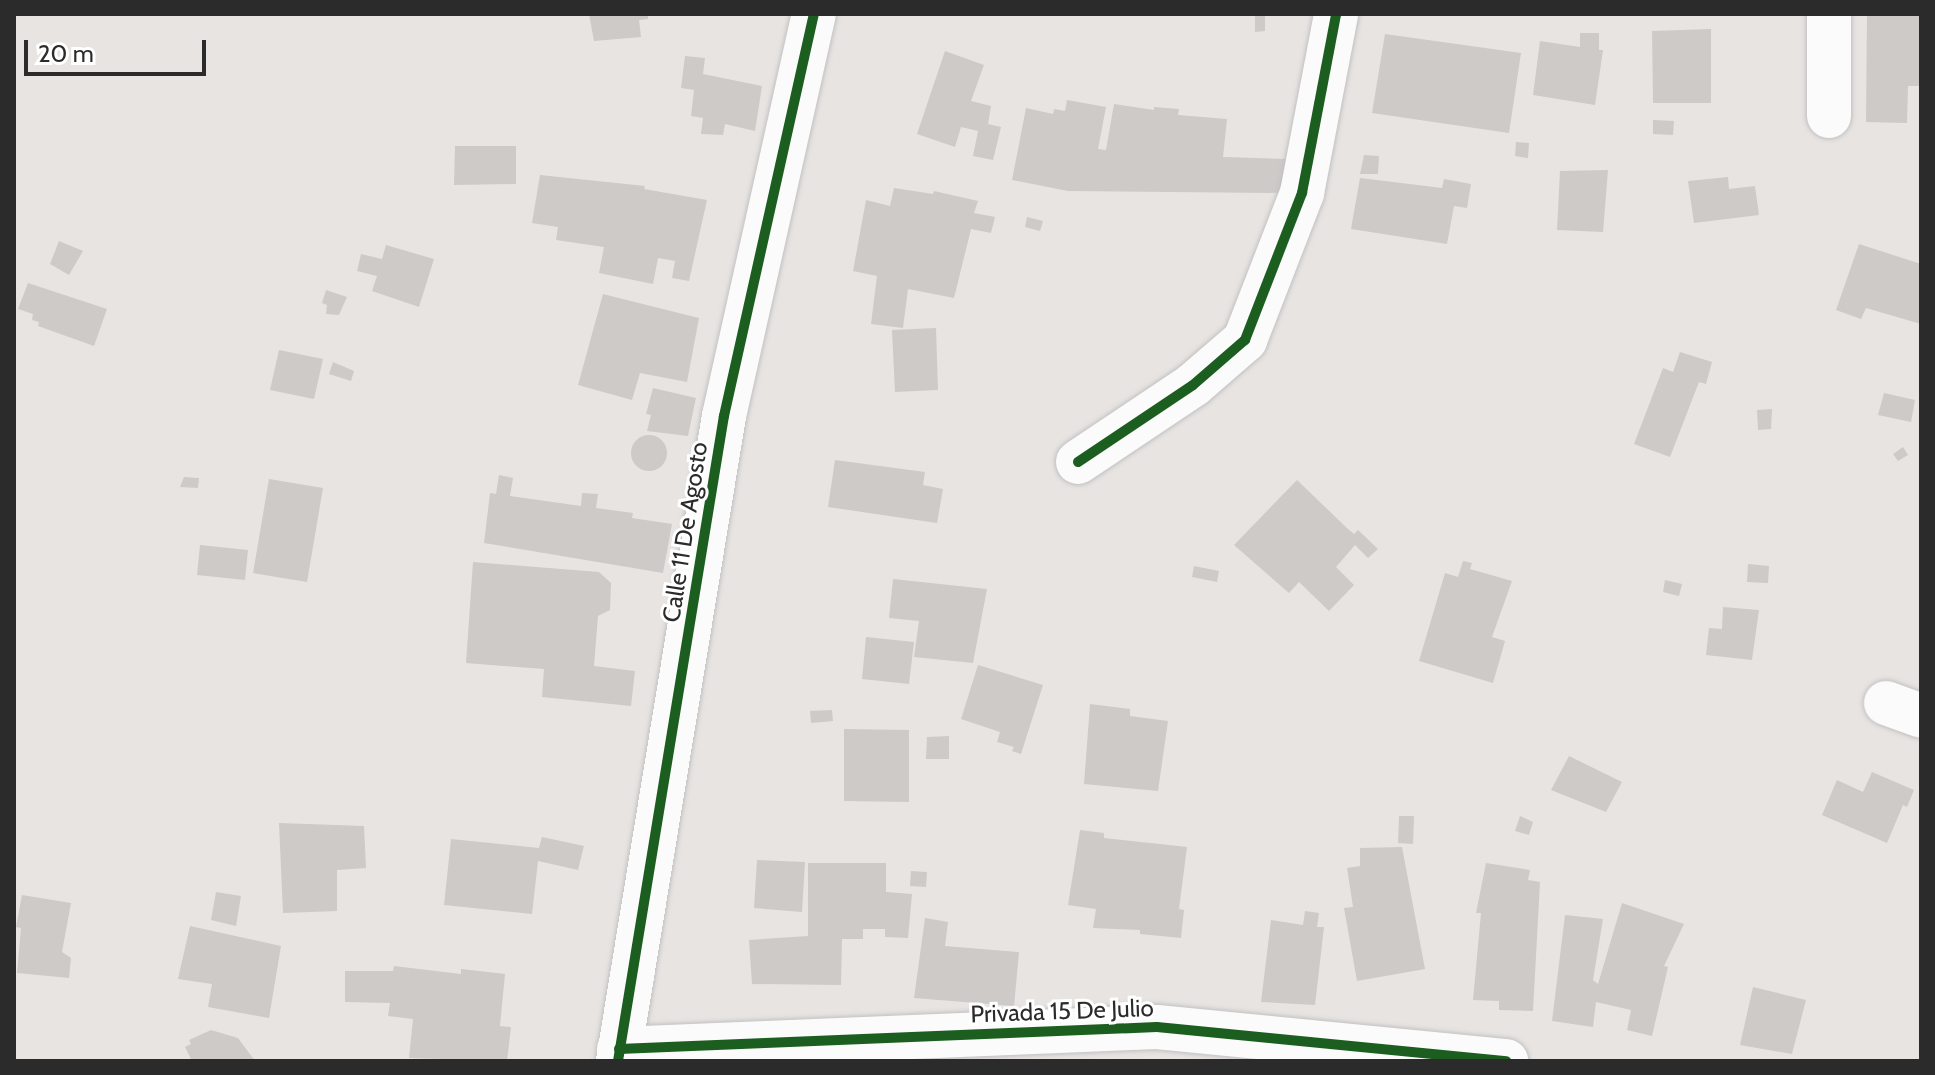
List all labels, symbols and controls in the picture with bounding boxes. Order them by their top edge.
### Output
scale bar [28,24,210,74]
text: 20 m [38,39,94,68]
street label: Calle 11 De Agosto [657,440,713,624]
street label: Privada 15 De Julio [970,993,1154,1029]

